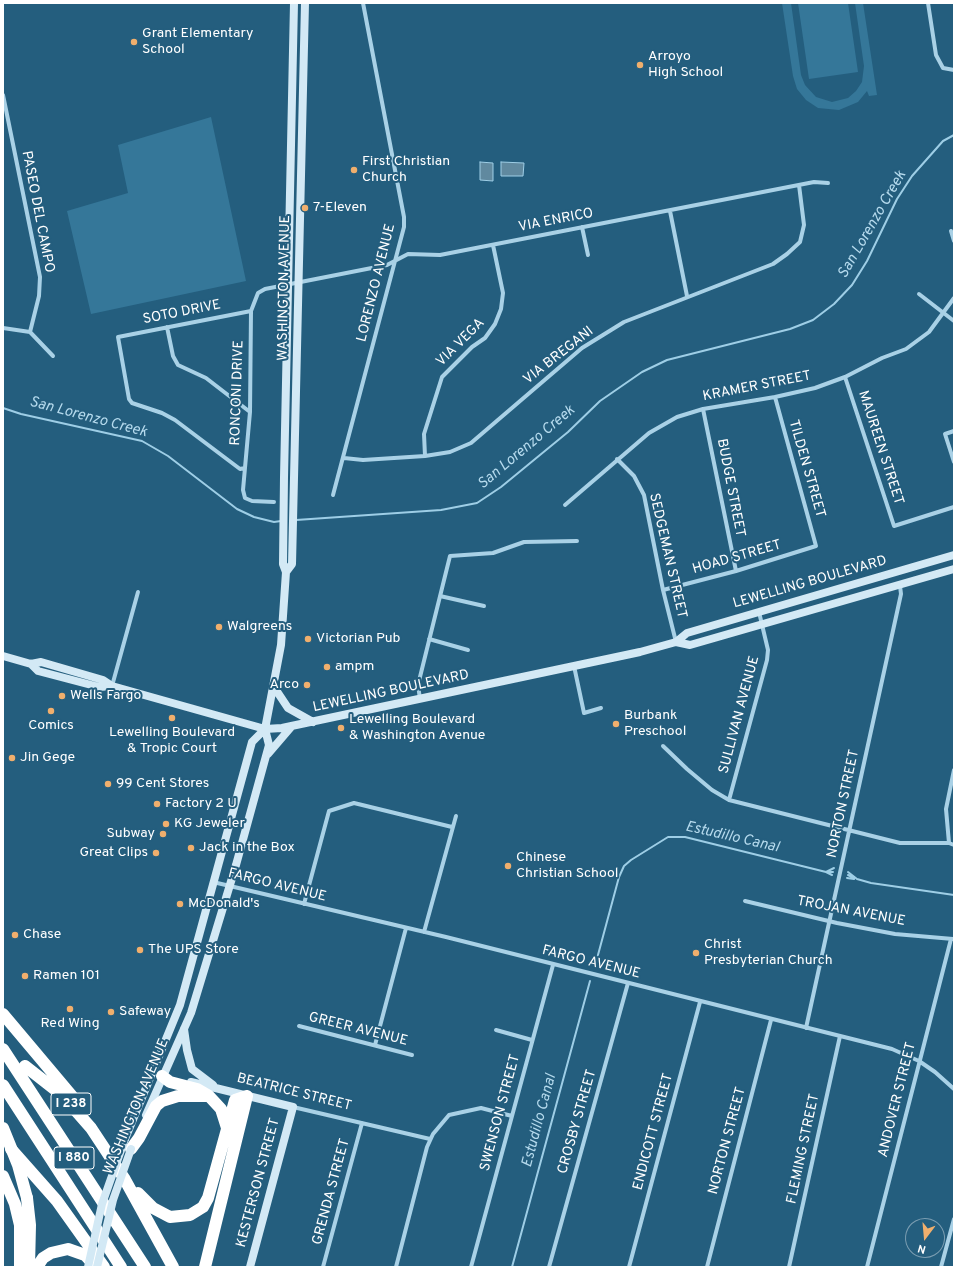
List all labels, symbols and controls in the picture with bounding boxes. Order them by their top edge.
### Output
place label: Grant Elementary School [142,26,253,58]
marker: Grant Elementary School [129,37,139,47]
place label: Arroyo High School [648,49,723,82]
marker: Arroyo High School [635,60,645,70]
street label: PASEO DEL CAMPO [17,150,57,274]
place label: First Christian Church [362,154,450,186]
marker: First Christian Church [349,165,359,175]
water label: San Lorenzo Creek [835,168,911,282]
place label: 7-Eleven [313,200,367,216]
marker: 7-Eleven [300,203,310,213]
street label: VIA ENRICO [517,205,595,237]
street label: WASHINGTON AVENUE [275,215,295,361]
street label: LORENZO AVENUE [354,222,400,344]
street label: SOTO DRIVE [142,297,222,329]
street label: VIA VEGA [433,315,489,371]
street label: VIA BREGANI [521,323,597,389]
street label: RONCONI DRIVE [228,340,248,446]
street label: KRAMER STREET [701,368,813,406]
street label: MAUREEN STREET [854,389,906,507]
water label: San Lorenzo Creek [27,394,149,442]
water label: San Lorenzo Creek [475,402,579,494]
street label: TILDEN STREET [784,418,828,520]
street label: BUDGE STREET [712,437,748,539]
street label: SEDGEMAN STREET [644,492,690,620]
street label: HOAD STREET [691,537,783,579]
street label: LEWELLING BOULEVARD [731,553,889,613]
place label: Walgreens [227,619,292,635]
marker: Walgreens [214,622,224,632]
place label: Victorian Pub [316,631,400,647]
marker: Victorian Pub [303,634,313,644]
street label: SULLIVAN AVENUE [716,654,764,776]
place label: ampm [335,659,374,675]
marker: ampm [322,662,332,672]
street label: LEWELLING BOULEVARD [311,667,471,717]
place label: Arco [269,677,299,693]
marker: Arco [302,680,312,690]
place label: Wells Fargo [70,688,141,704]
marker: Wells Fargo [57,691,67,701]
marker: Comics [46,706,56,716]
place label: Burbank Preschool [624,708,686,740]
place label: Lewelling Boulevard & Washington Avenue [349,712,485,744]
marker: Lewelling Boulevard & Tropic Court [167,713,177,723]
place label: Comics [28,718,74,734]
marker: Burbank Preschool [611,719,621,729]
marker: Lewelling Boulevard & Washington Avenue [336,723,346,733]
place label: Lewelling Boulevard & Tropic Court [109,725,235,758]
street label: NORTON STREET [824,748,864,860]
place label: Jin Gege [20,750,75,766]
marker: Jin Gege [7,753,17,763]
place label: 99 Cent Stores [116,776,209,792]
marker: 99 Cent Stores [103,779,113,789]
place label: Factory 2 U [165,796,237,812]
marker: Factory 2 U [152,799,162,809]
place label: KG Jeweler [174,816,245,832]
water label: Estudillo Canal [683,818,781,858]
marker: KG Jeweler [161,819,171,829]
place label: Subway [106,826,155,842]
marker: Subway [158,829,168,839]
place label: Jack in the Box [199,840,295,856]
marker: Jack in the Box [186,843,196,853]
place label: Great Clips [79,845,148,861]
marker: Great Clips [151,848,161,858]
place label: Chinese Christian School [516,850,619,882]
marker: Chinese Christian School [503,861,513,871]
street label: FARGO AVENUE [226,866,328,906]
street label: TROJAN AVENUE [795,893,907,931]
place label: McDonald's [188,896,260,912]
marker: McDonald's [175,899,185,909]
place label: Chase [23,927,61,943]
marker: Chase [10,930,20,940]
place label: Christ Presbyterian Church [704,937,833,970]
place label: The UPS Store [148,942,239,958]
street label: FARGO AVENUE [540,943,642,983]
marker: The UPS Store [135,945,145,955]
marker: Christ Presbyterian Church [691,948,701,958]
place label: Ramen 101 [33,968,100,984]
marker: Ramen 101 [20,971,30,981]
marker: Red Wing [65,1004,75,1014]
place label: Safeway [119,1004,171,1020]
marker: Safeway [106,1007,116,1017]
street label: GREER AVENUE [307,1010,409,1050]
place label: Red Wing [40,1016,100,1032]
street label: WASHINGTON AVENUE [101,1037,173,1177]
street label: ANDOVER STREET [876,1041,920,1159]
street label: SWENSON STREET [477,1053,525,1173]
street label: CROSBY STREET [555,1068,601,1176]
street label: BEATRICE STREET [235,1071,353,1115]
street label: ENDICOTT STREET [630,1072,678,1192]
water label: Estudillo Canal [519,1073,561,1169]
street label: NORTON STREET [706,1086,750,1196]
street label: FLEMING STREET [784,1092,824,1206]
road number: I 238 [51,1093,91,1115]
street label: KESTERSON STREET [234,1117,284,1249]
street label: GRENDA STREET [310,1137,354,1247]
road number: I 880 [54,1147,94,1169]
north arrow [905,1218,945,1258]
text: N [916,1241,928,1256]

